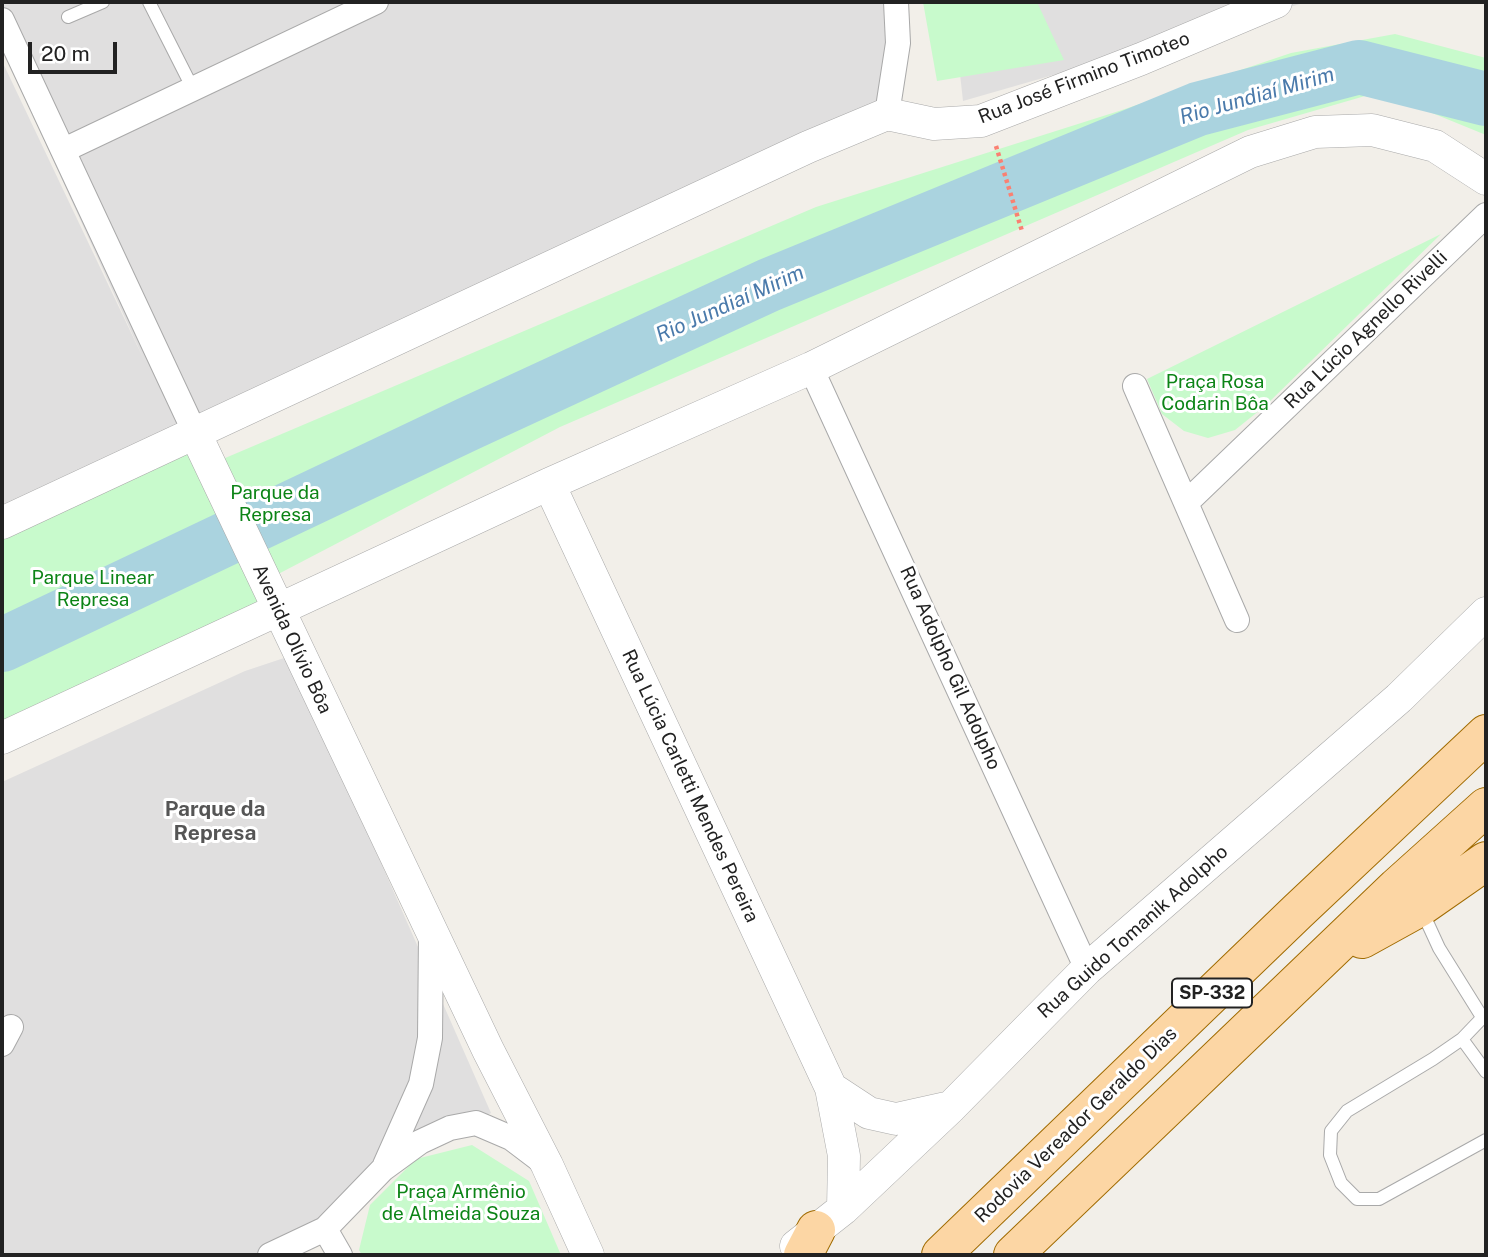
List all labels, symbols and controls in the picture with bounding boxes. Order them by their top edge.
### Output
street label: Rua José Firmino Timoteo [975,27,1193,129]
scale bar [32,28,121,72]
text: 20 m [41,41,90,66]
water label: Rio Jundiaí Mirim [1177,62,1337,130]
street label: Rua Lúcio Agnello Rivelli [1280,246,1452,414]
water label: Rio Jundiaí Mirim [652,260,808,348]
park label: Praça Rosa Codarin Bôa [1161,371,1269,415]
park label: Parque da Represa [230,482,320,526]
street label: Avenida Olívio Bôa [247,561,337,717]
street label: Rua Adolpho Gil Adolpho [895,563,1005,773]
park label: Parque Linear Represa [32,567,154,611]
street label: Rua Lúcia Carletti Mendes Pereira [617,646,763,926]
district label: Parque da Represa [165,797,265,847]
street label: Rua Guido Tomanik Adolpho [1033,841,1233,1023]
road number: SP-332 [1172,978,1252,1008]
street label: Rodovia Vereador Geraldo Dias [970,1022,1182,1228]
park label: Praça Armênio de Almeida Souza [382,1181,540,1225]

